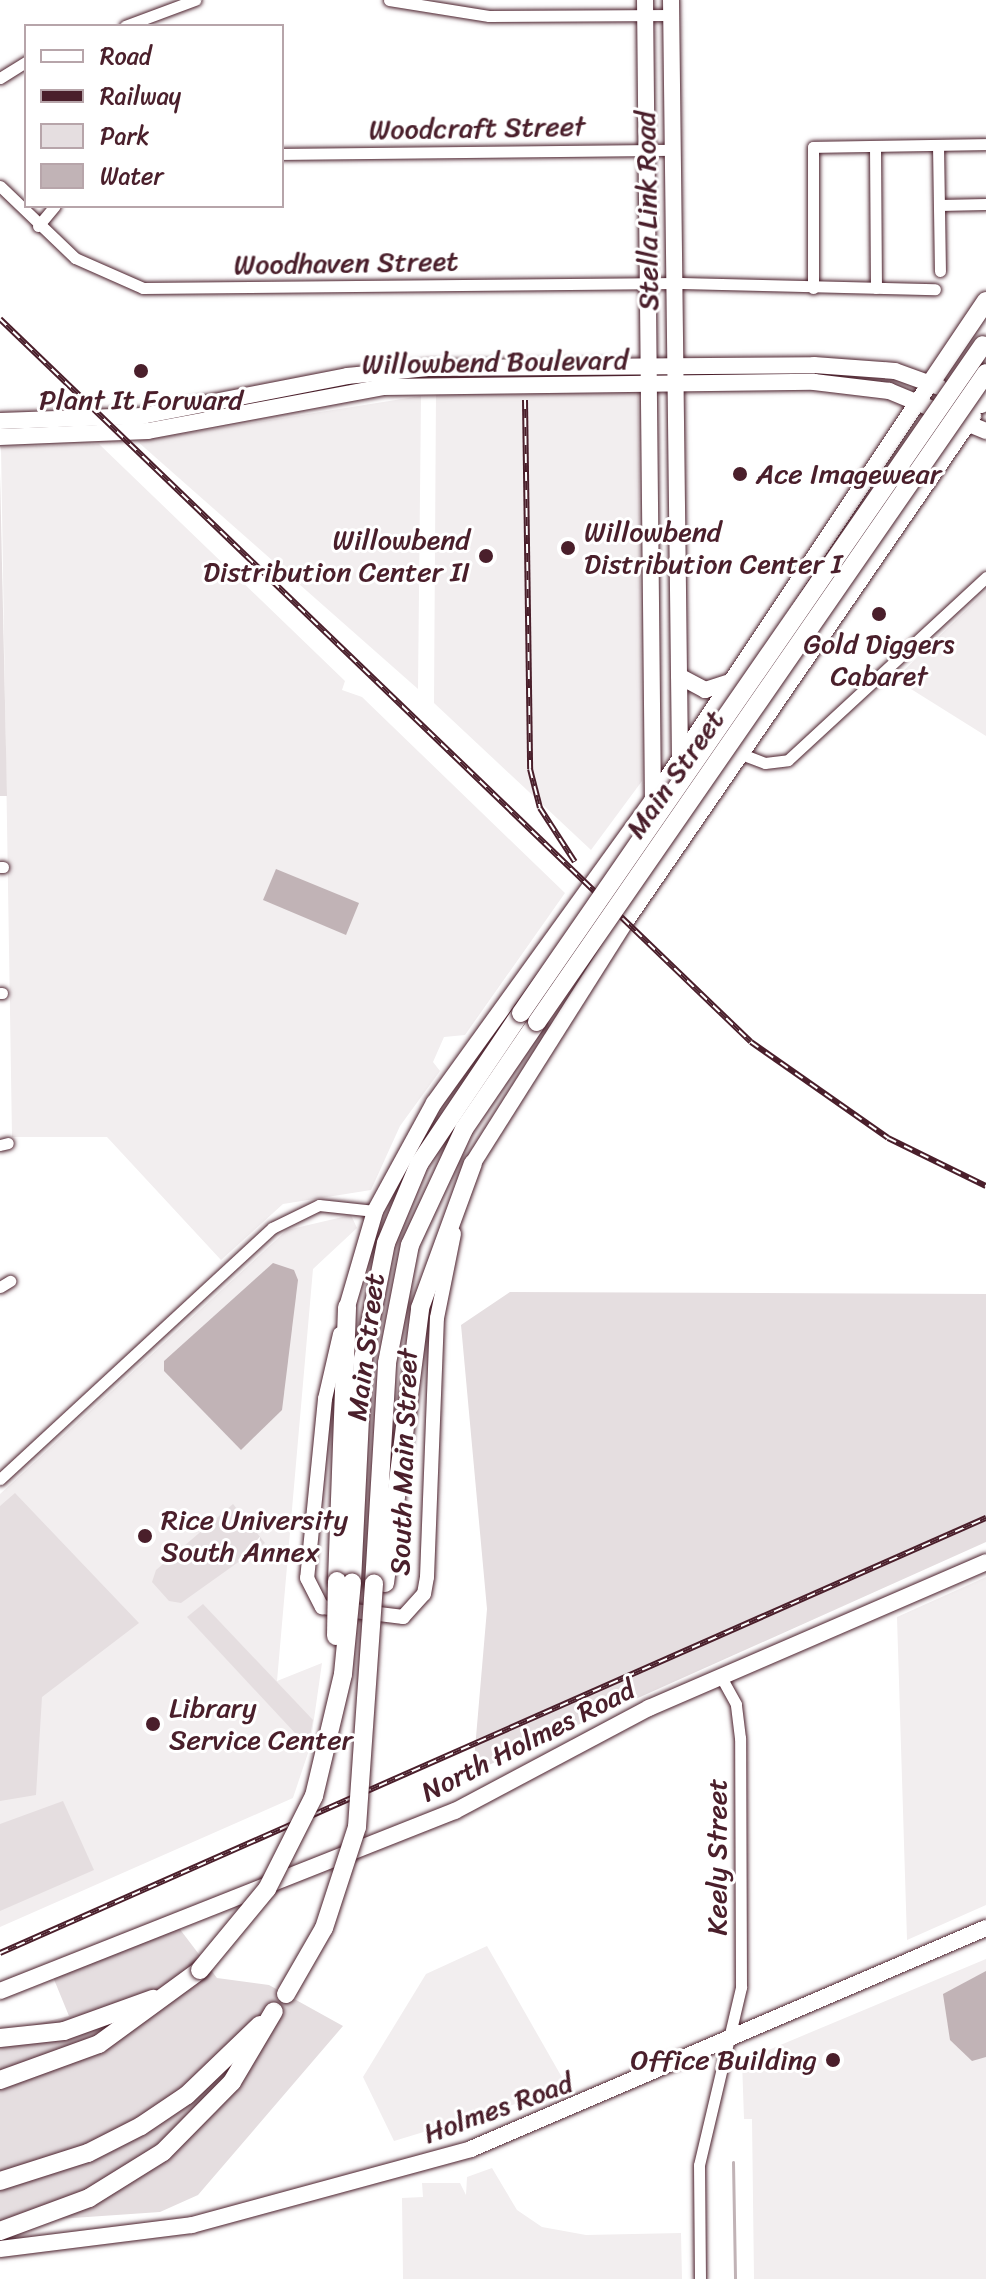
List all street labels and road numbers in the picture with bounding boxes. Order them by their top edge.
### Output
street label: Woodcraft Street [368,109,586,147]
street label: Stella Link Road [628,111,666,311]
street label: Woodhaven Street [233,244,459,282]
street label: Willowbend Boulevard [361,343,629,381]
street label: Main Street [619,704,731,844]
street label: Main Street [340,1271,392,1423]
street label: South Main Street [383,1347,425,1577]
street label: North Holmes Road [415,1672,641,1810]
street label: Keely Street [700,1779,734,1935]
street label: Holmes Road [419,2065,577,2151]

